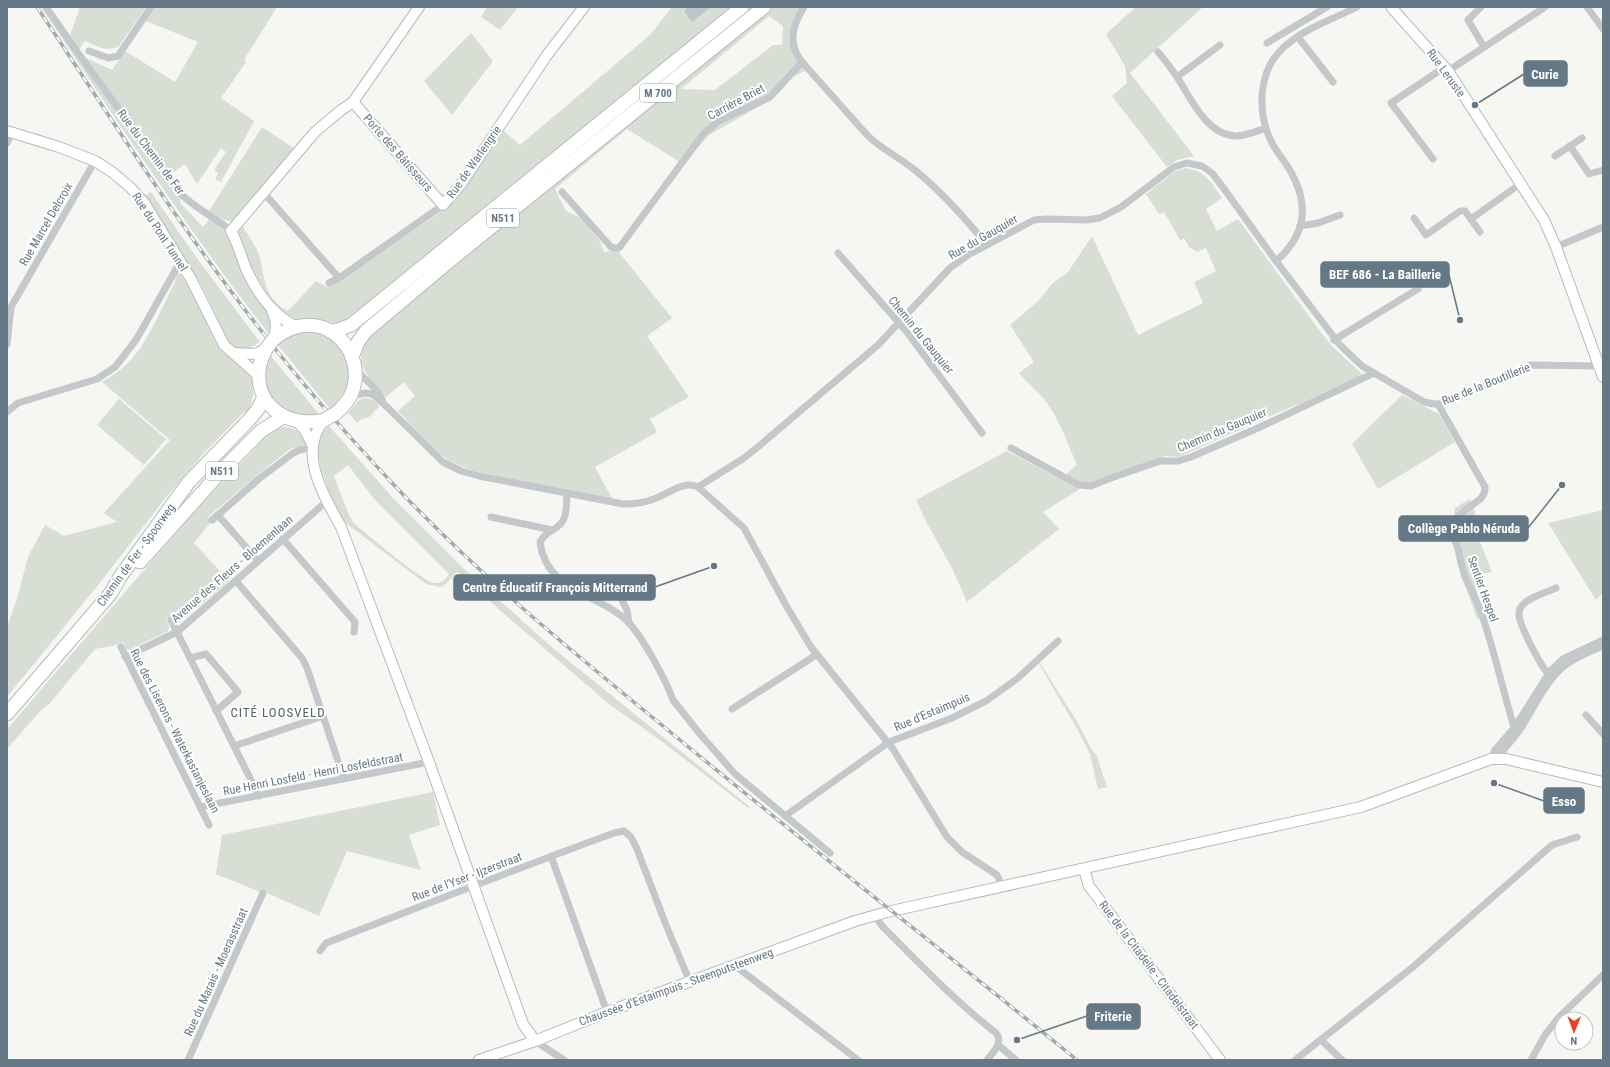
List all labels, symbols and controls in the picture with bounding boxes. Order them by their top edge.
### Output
street label: Rue Leruste [1424,46,1468,100]
callout: Curie [1524,61,1567,86]
text: Curie [1531,67,1559,82]
street label: Carrière Briet [705,81,767,123]
road number: M 700 [640,84,676,102]
street label: Rue du Chemin de Fer [114,107,188,198]
street label: Porte des Bâtisseurs [360,111,436,195]
street label: Rue de Warlengrie [444,123,504,201]
street label: Rue Marcel Delcroix [16,180,76,268]
street label: Rue du Pont Tunnel [129,190,191,274]
road number: N511 [487,209,519,227]
street label: Rue du Gauquier [946,211,1020,262]
callout: BEF 686 - La Baillerie [1321,262,1449,287]
text: BEF 686 - La Baillerie [1329,267,1441,282]
street label: Chemin du Gauquier [885,293,957,377]
street label: Rue de la Boutillerie [1440,360,1533,408]
street label: Chemin du Gauquier [1175,405,1269,455]
road number: N511 [206,462,238,480]
street label: Chemin de Fer - Spoorweg [94,501,178,609]
street label: Avenue des Fleurs - Bloemenlaan [168,512,296,626]
callout: Collège Pablo Néruda [1399,516,1528,541]
text: Collège Pablo Néruda [1408,521,1520,536]
street label: Sentier Hespel [1465,554,1501,624]
callout: Centre Éducatif François Mitterrand [454,575,655,600]
text: Centre Éducatif François Mitterrand [462,580,648,595]
street label: Rue des Liserons - Waterkastanjeslaan [127,647,223,816]
street label: Rue d'Estaimpuis [892,690,972,734]
district label: CITÉ LOOSVELD [230,705,326,720]
street label: Rue Henri Losfeld - Henri Losfeldstraat [222,750,405,798]
callout: Esso [1544,788,1584,813]
text: Esso [1552,794,1577,809]
street label: Rue de l'Yser - Ijzerstraat [410,849,524,904]
street label: Rue de la Citadelle - Citadelstraat [1096,898,1202,1032]
street label: Rue du Marais - Moerasstraat [181,905,251,1038]
street label: Chaussée d'Estaimpuis - Steenputsteenweg [577,945,775,1029]
callout: Friterie [1087,1004,1140,1029]
text: Friterie [1094,1009,1132,1024]
north arrow [1554,1011,1594,1051]
text: N [1570,1034,1577,1047]

